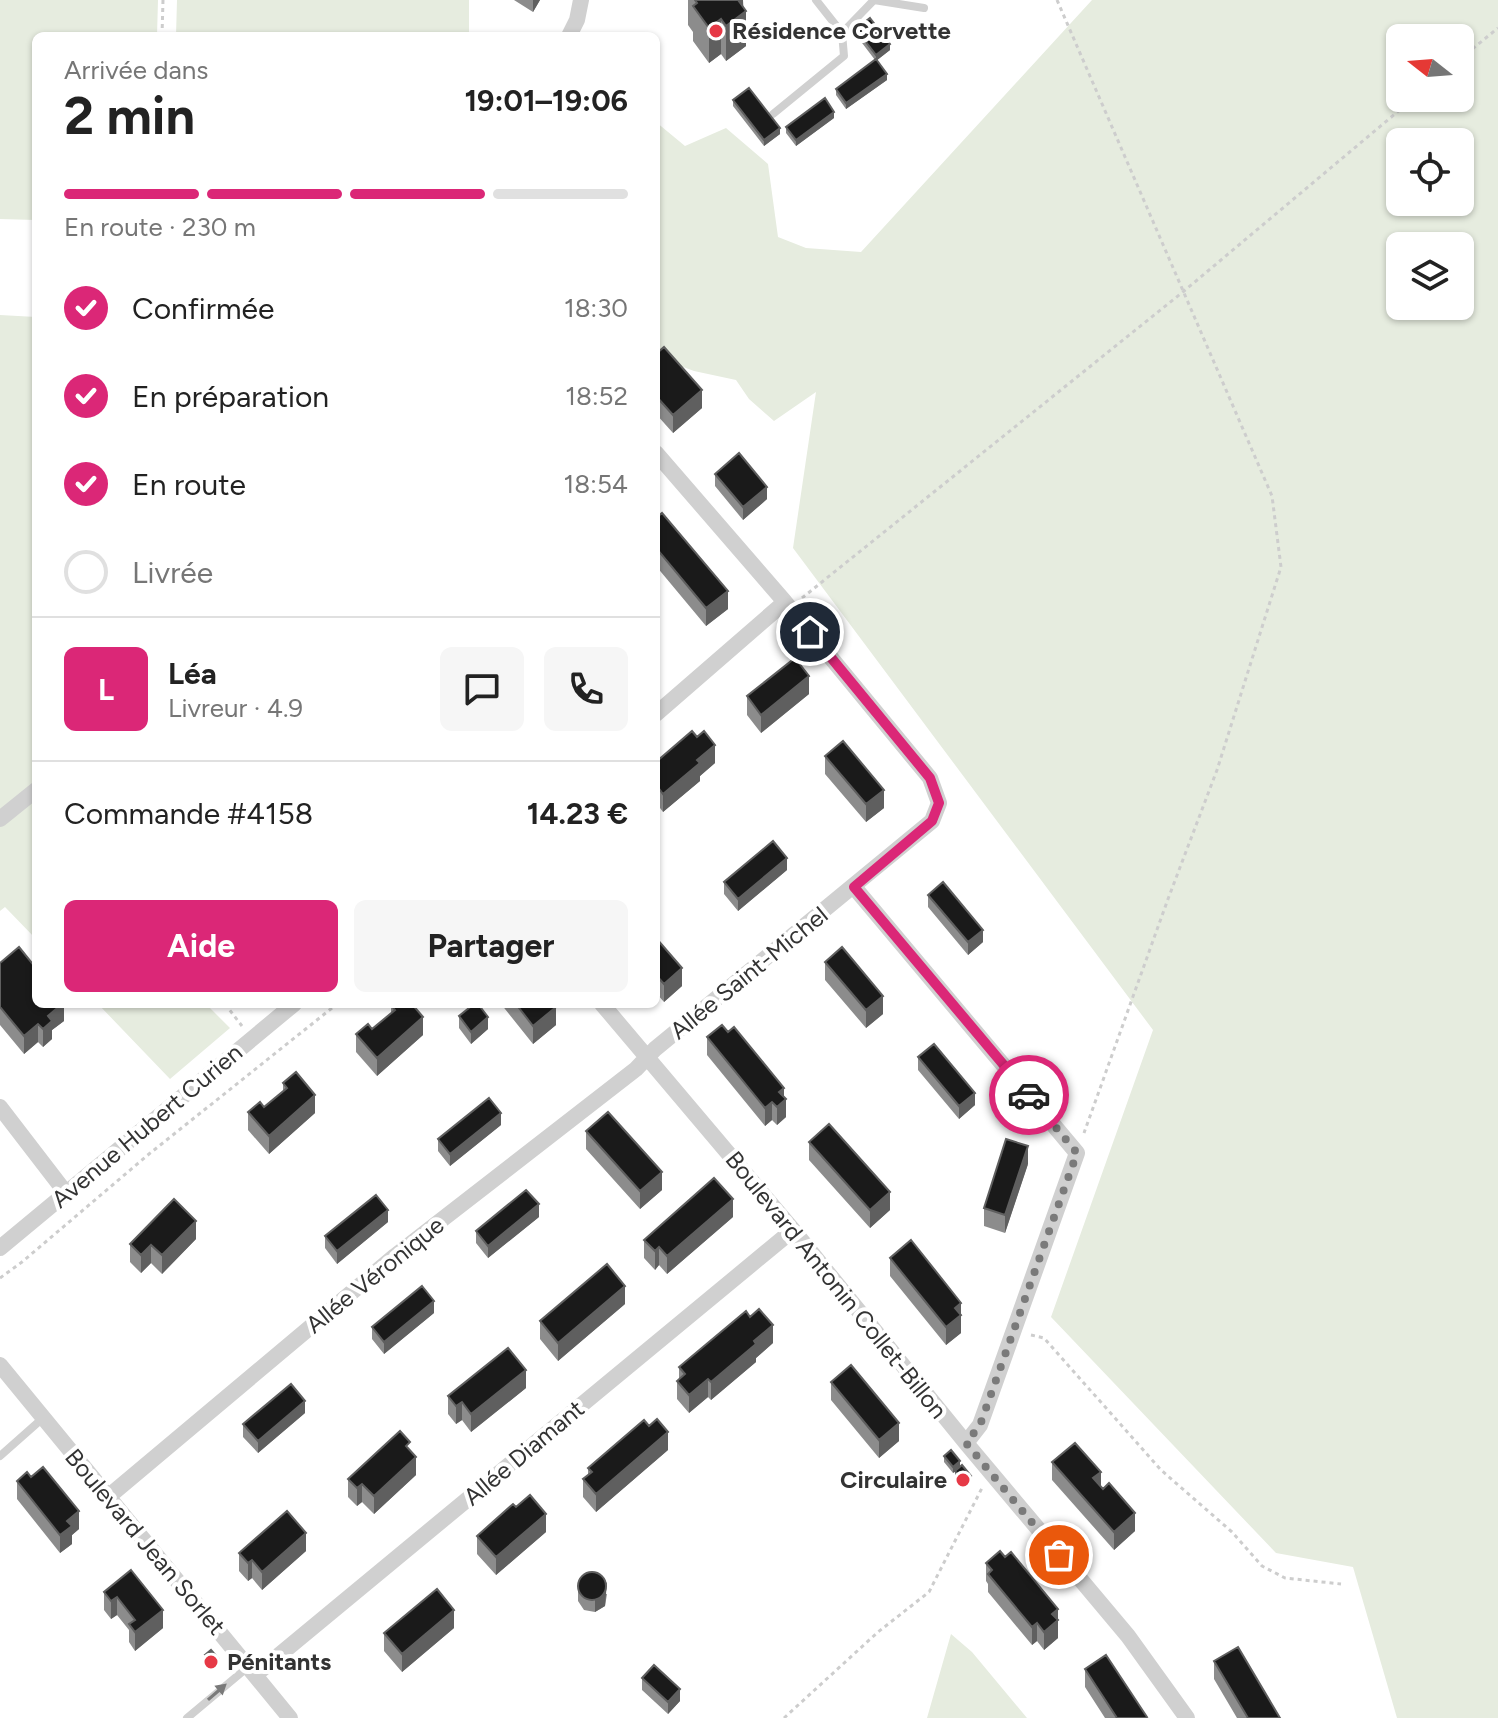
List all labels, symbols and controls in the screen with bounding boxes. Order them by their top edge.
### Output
place label: Résidence Corvette [732,16,951,45]
marker: Résidence Corvette [707,22,725,40]
north arrow [1386,24,1474,112]
map controls [1386,24,1474,320]
text: Arrivée dans [64,54,208,86]
text: 19:01–19:06 [464,82,628,119]
text: 2 min [64,85,195,147]
button: locate [1386,128,1474,216]
text: En route · 230 m [64,211,256,243]
button: layers [1386,232,1474,320]
icon: check [64,286,108,330]
text: Confirmée [132,290,274,327]
text: 18:30 [564,292,628,324]
icon: check [64,374,108,418]
text: En préparation [132,378,329,415]
text: 18:52 [565,380,628,412]
icon: check [64,462,108,506]
text: En route [132,466,246,503]
text: 18:54 [564,468,628,500]
text: Livrée [132,554,213,591]
pin [776,598,844,666]
icon: home [788,610,832,654]
button: chat [440,647,524,731]
button: phone [544,647,628,731]
text: Léa [168,655,217,692]
text: L [98,671,114,708]
text: Livreur · 4.9 [168,692,303,724]
text: Commande #4158 [64,795,313,832]
text: 14.23 € [527,795,628,832]
button: Aide [64,900,338,992]
button: Partager [354,900,628,992]
street label: Allée Saint-Michel [664,900,833,1045]
street label: Avenue Hubert Curien [46,1037,248,1214]
courier [989,1055,1069,1135]
icon: car [1007,1073,1051,1117]
street label: Boulevard Antonin Collet-Billon [720,1145,953,1424]
street label: Allée Véronique [300,1210,450,1339]
street label: Allée Diamant [458,1394,590,1511]
street label: Boulevard Jean Sorlet [59,1443,232,1641]
place label: Circulaire [840,1465,947,1494]
marker: Circulaire [954,1471,972,1489]
pin [1025,1521,1093,1589]
icon: bag [1037,1533,1081,1577]
place label: Pénitants [227,1647,331,1676]
marker: Pénitants [202,1653,220,1671]
one-way arrow [207,1684,227,1701]

